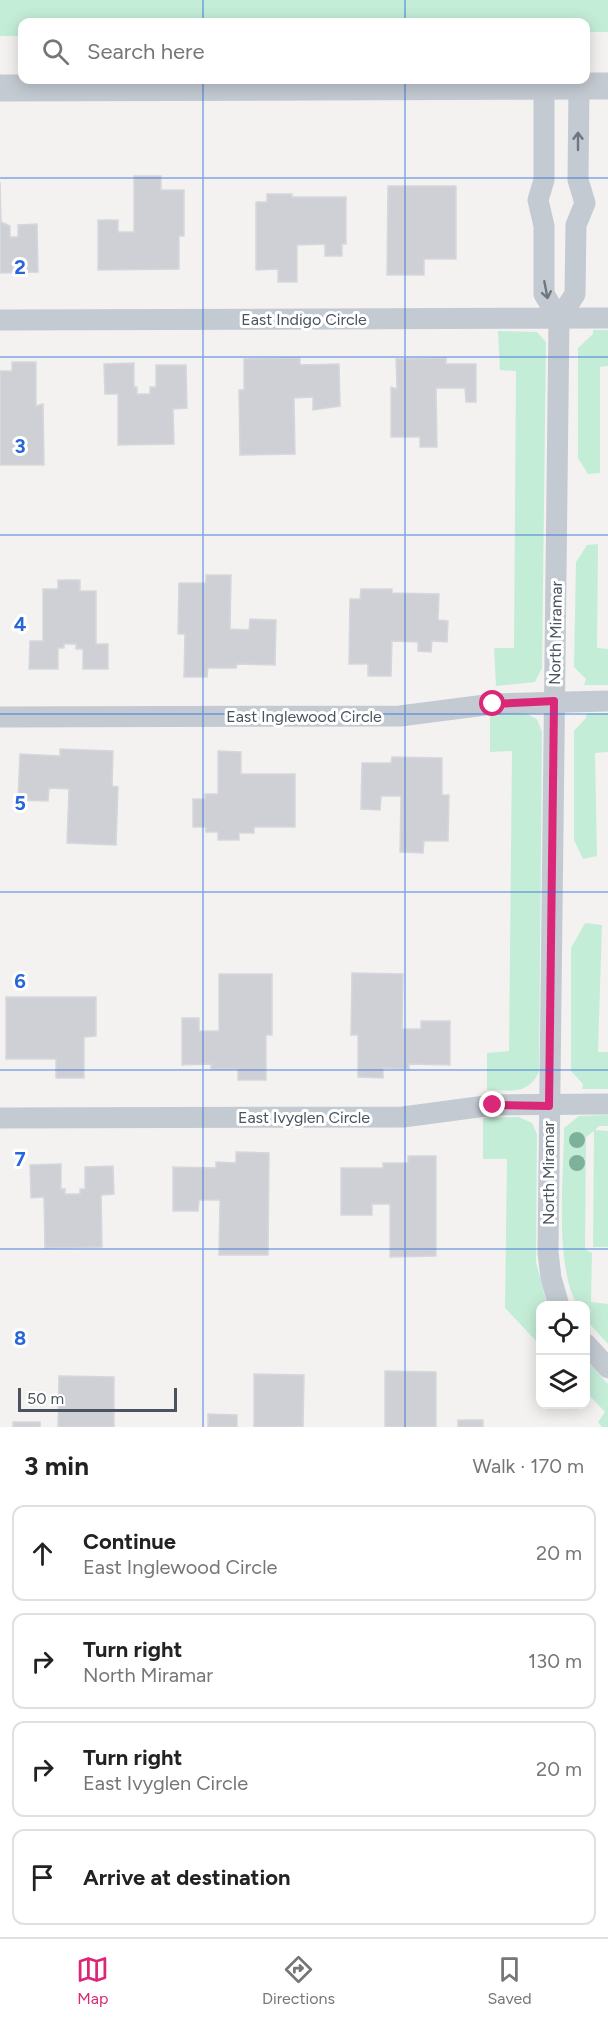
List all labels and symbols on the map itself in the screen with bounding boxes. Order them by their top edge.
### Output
one-way arrow [573,131,584,151]
text: 2 [14,255,26,279]
one-way arrow [541,280,552,299]
street label: East Indigo Circle [241,310,367,329]
text: 3 [14,434,26,458]
street label: North Miramar [545,580,566,685]
text: 4 [14,612,27,636]
route start [479,690,505,716]
street label: East Inglewood Circle [226,707,382,726]
text: 5 [14,791,26,815]
text: 6 [14,969,26,993]
route end [479,1091,505,1117]
street label: East Ivyglen Circle [238,1108,370,1127]
street label: North Miramar [539,1120,558,1225]
text: 7 [14,1147,26,1171]
text: 8 [14,1326,26,1350]
scale bar [18,1385,177,1412]

